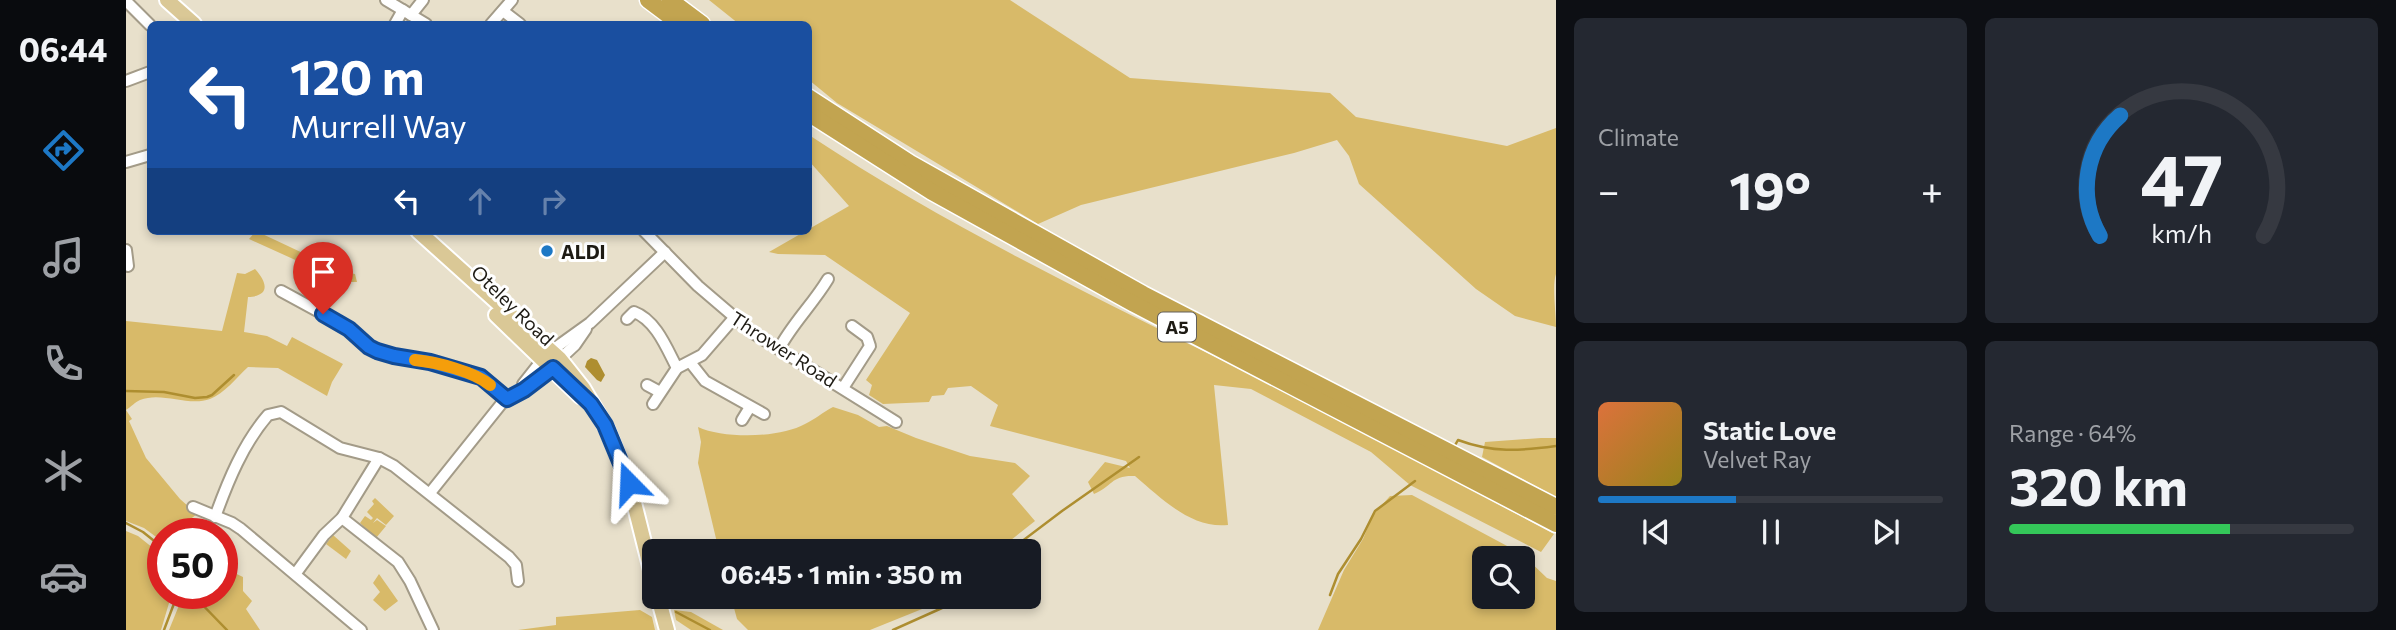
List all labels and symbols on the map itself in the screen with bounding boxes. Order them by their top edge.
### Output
place label: ALDI [561,240,606,263]
pin [293,242,353,314]
marker: ALDI [539,243,555,259]
street label: Oteley Road [467,260,559,350]
street label: Thrower Road [727,306,841,392]
road number: A5 [1158,312,1196,342]
position arrow [592,446,666,520]
speed limit sign: 50 [147,518,238,609]

